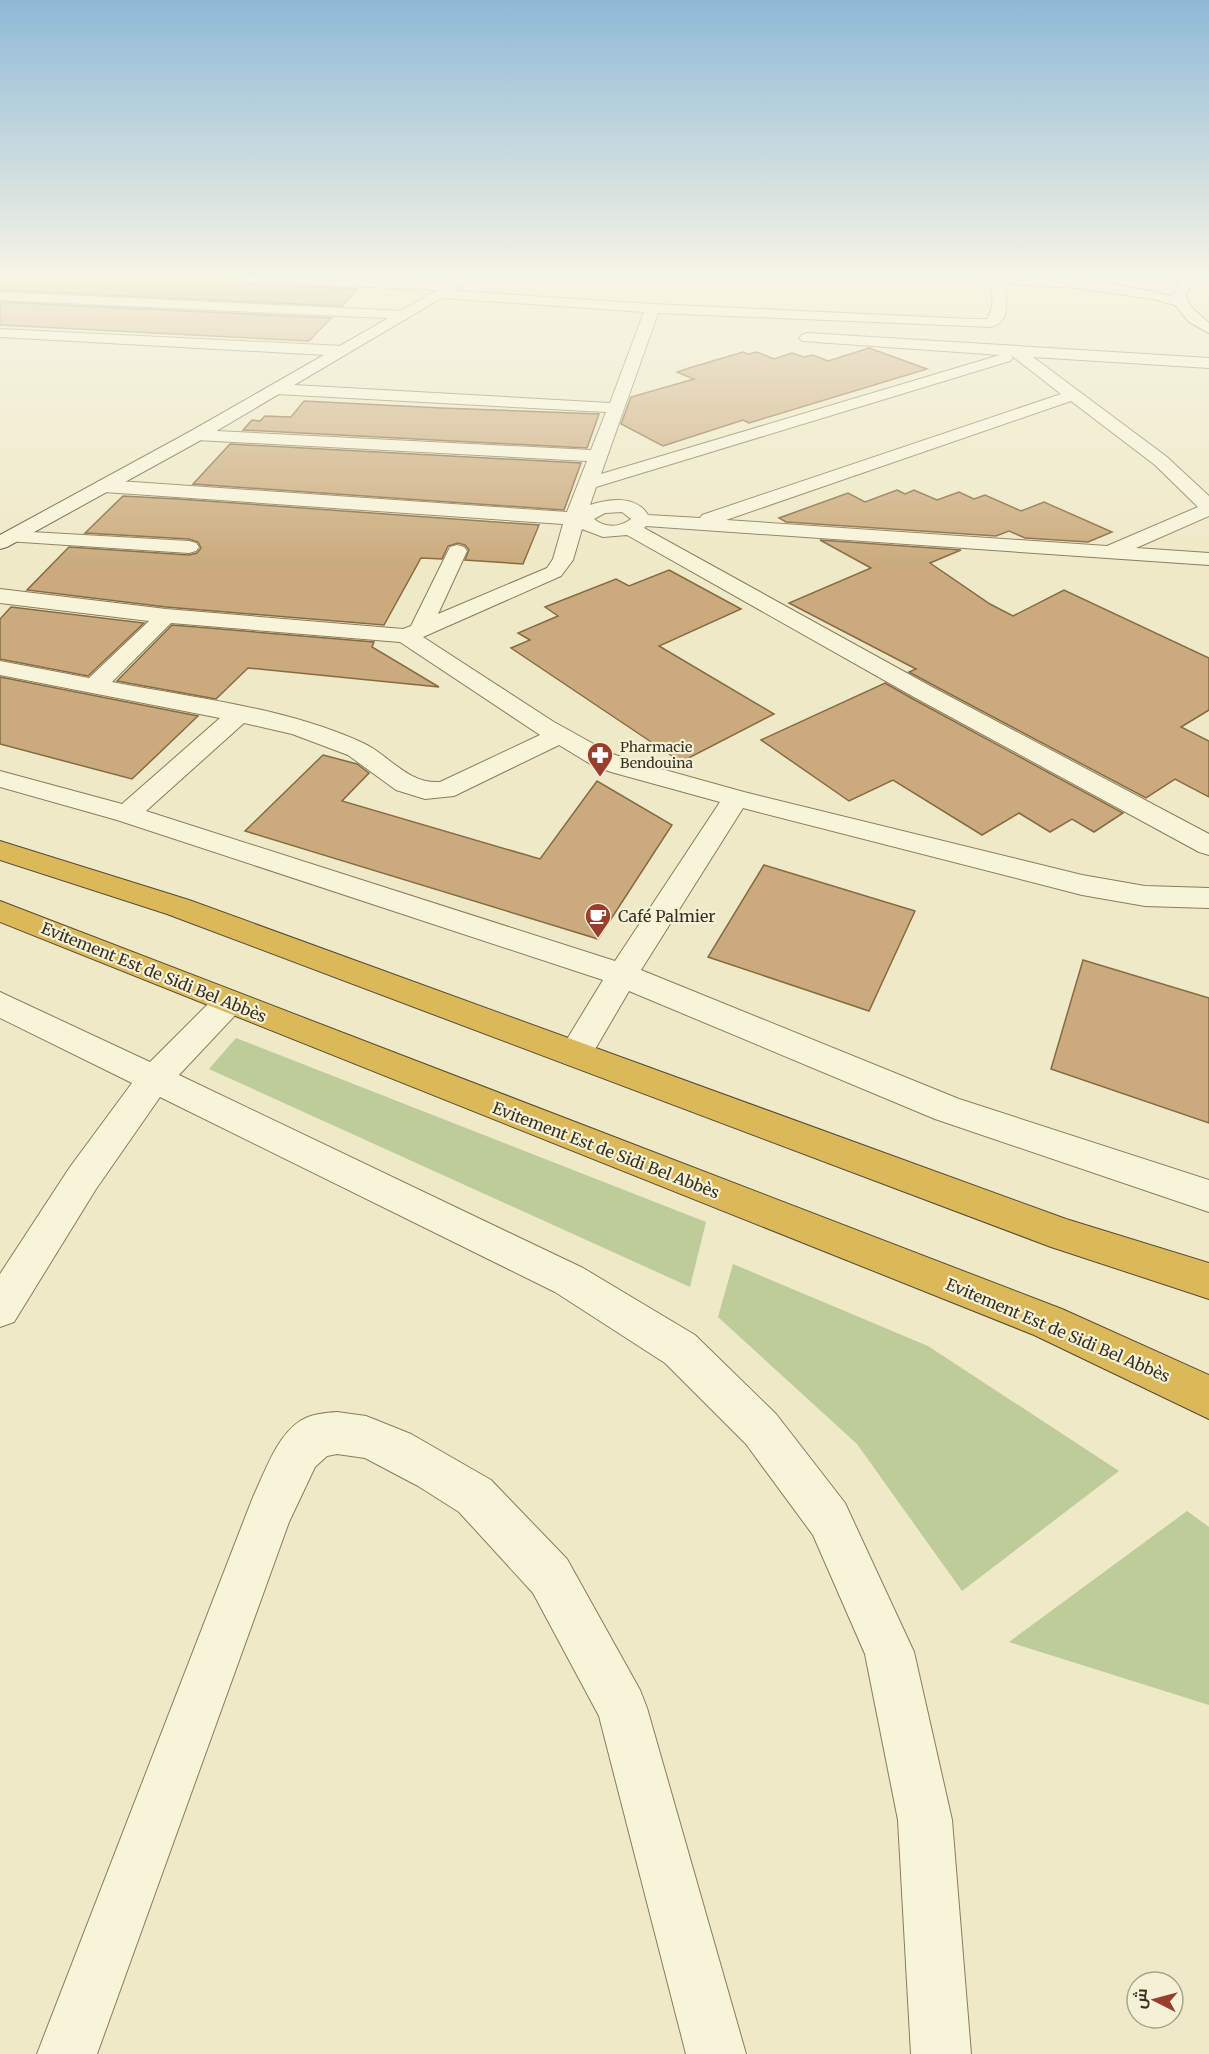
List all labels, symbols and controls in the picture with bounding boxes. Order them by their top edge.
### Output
place label: Pharmacie Bendouina [620,738,694,772]
pharmacy icon: Pharmacie Bendouina [585,740,615,778]
cafe icon: Café Palmier [583,901,613,939]
place label: Café Palmier [618,906,715,926]
street label: Evitement Est de Sidi Bel Abbès [38,918,270,1027]
street label: Evitement Est de Sidi Bel Abbès [490,1097,722,1203]
street label: Evitement Est de Sidi Bel Abbès [943,1274,1173,1386]
north arrow [1125,1970,1185,2030]
text: ش [1129,1987,1151,2010]

